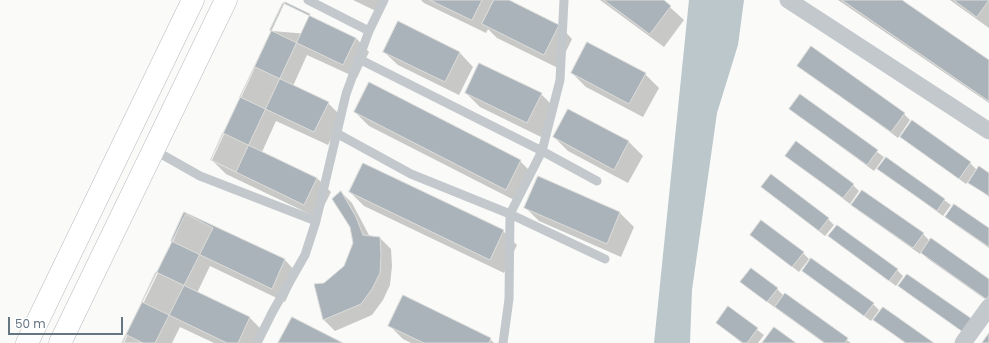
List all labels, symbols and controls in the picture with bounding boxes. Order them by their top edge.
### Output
scale bar [10,309,125,335]
text: 50 m [15,315,46,332]

